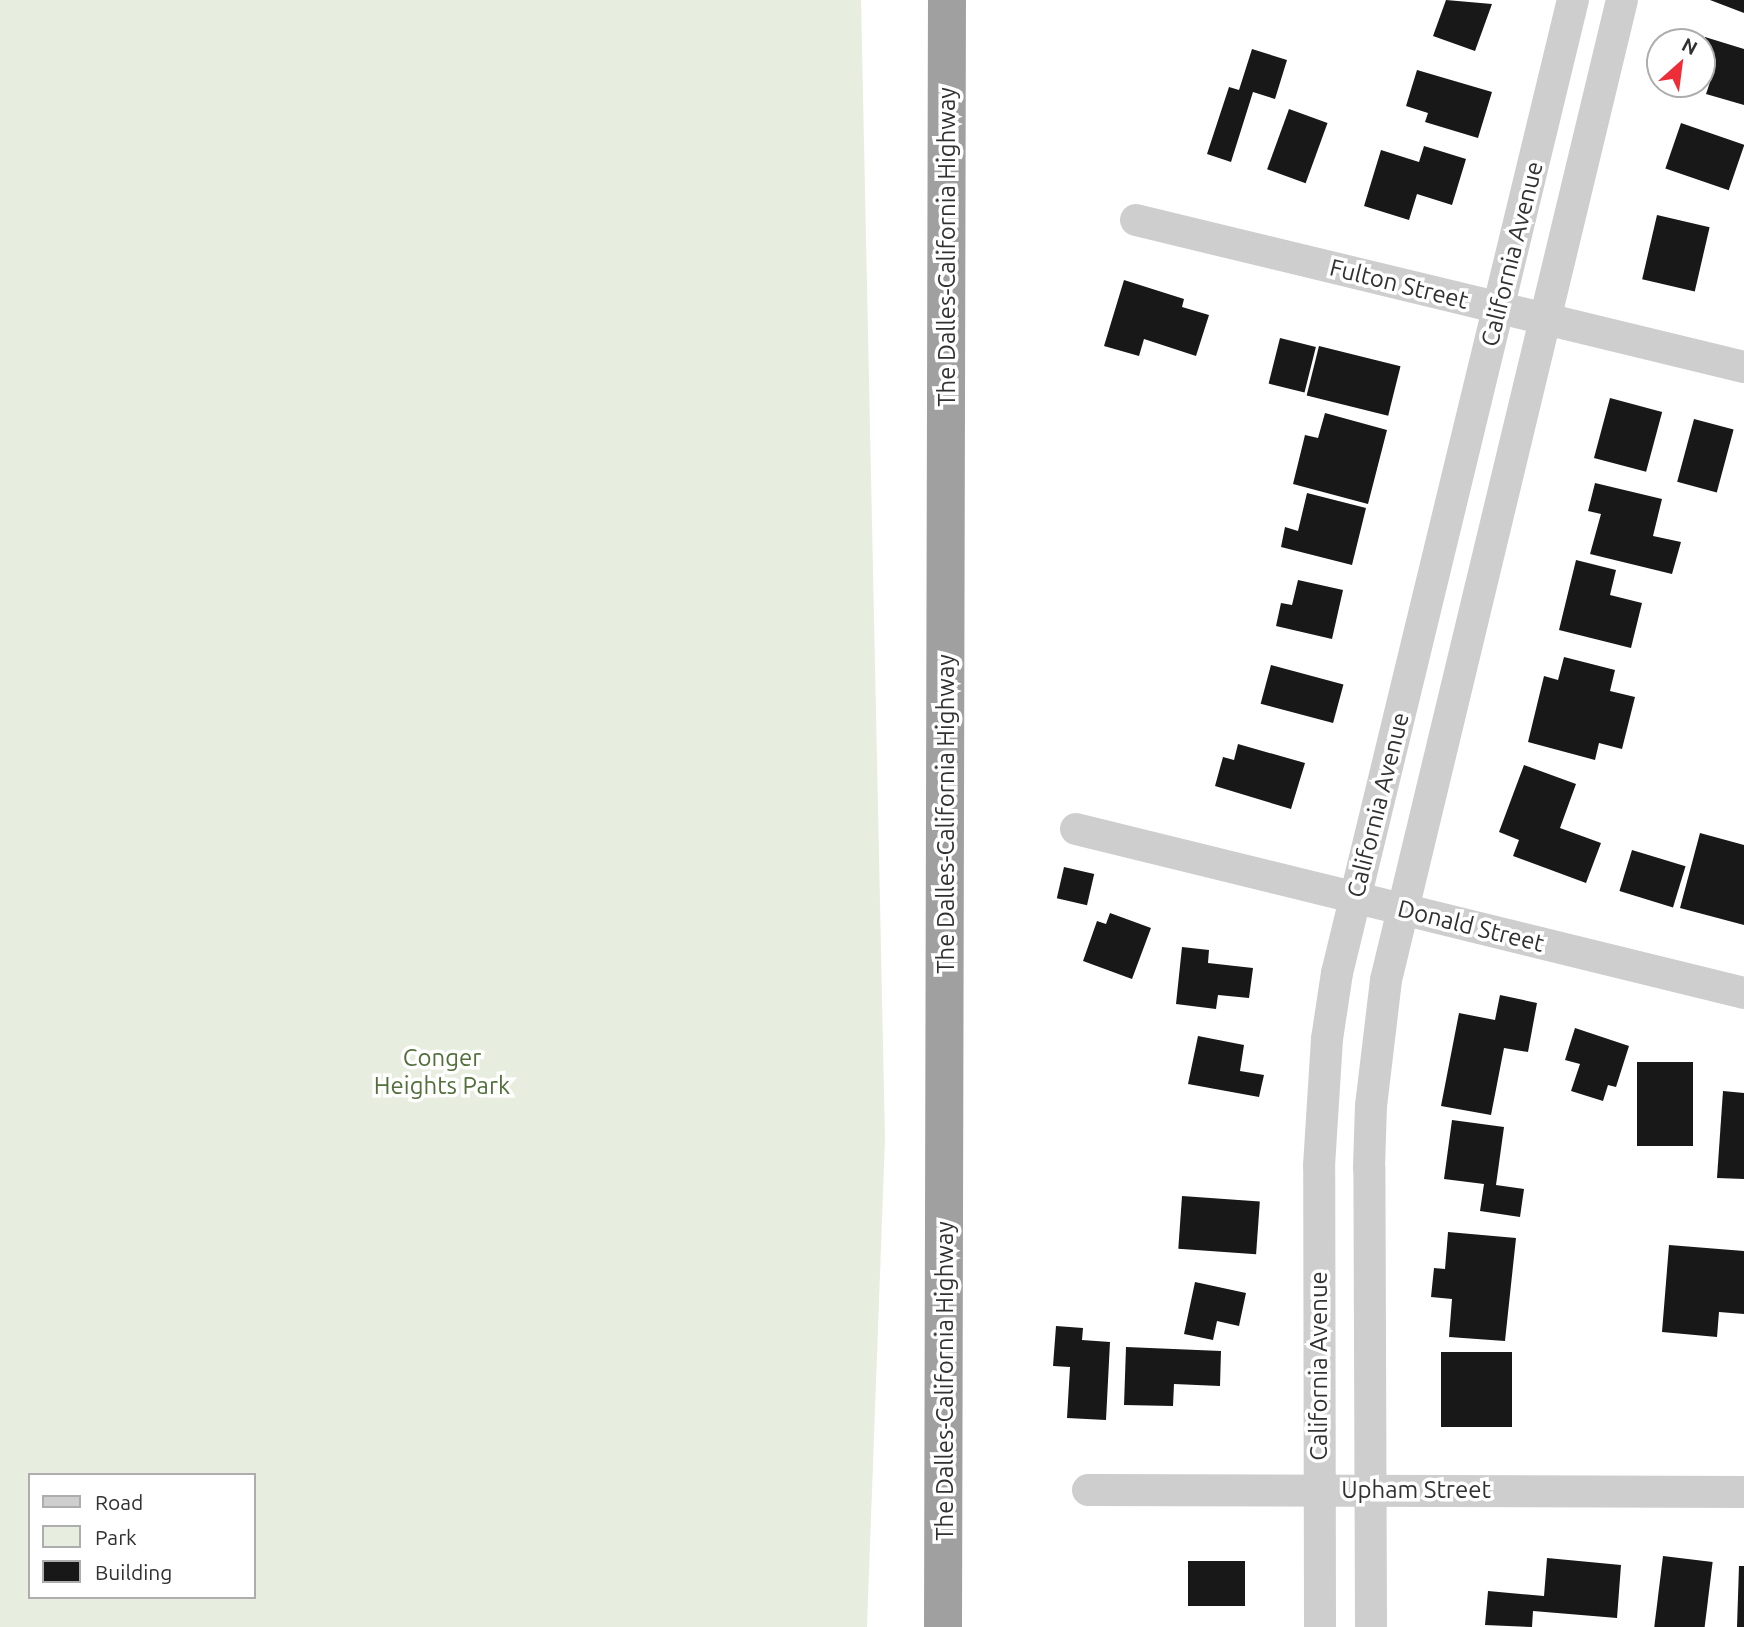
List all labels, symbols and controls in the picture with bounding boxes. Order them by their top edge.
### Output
north arrow [1646,28,1716,98]
text: N [1678,33,1701,59]
street label: The Dalles-California Highway [933,87,961,407]
street label: California Avenue [1475,158,1549,350]
street label: Fulton Street [1327,253,1471,315]
street label: The Dalles-California Highway [932,654,960,974]
street label: California Avenue [1341,709,1415,901]
street label: Donald Street [1395,894,1547,958]
park label: Conger Heights Park [374,1044,510,1100]
street label: The Dalles-California Highway [931,1221,959,1541]
street label: California Avenue [1305,1271,1333,1461]
legend [28,1473,256,1599]
street label: Upham Street [1341,1476,1491,1504]
text: Road [95,1490,143,1514]
text: Park [95,1525,137,1549]
text: Building [95,1560,172,1584]

